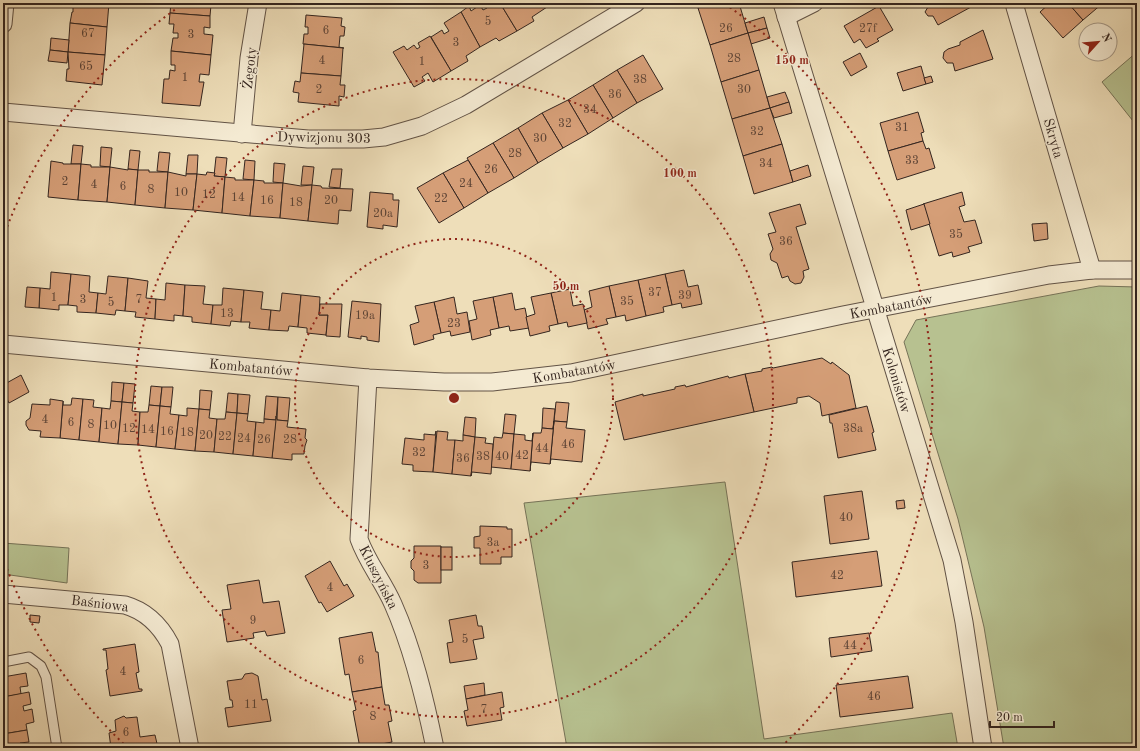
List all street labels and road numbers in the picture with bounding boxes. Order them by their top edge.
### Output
street label: Żegoty [238,45,259,90]
street label: Skryta [1041,117,1065,160]
street label: Dywizjonu 303 [277,130,371,146]
street label: Kombatantów [848,292,934,322]
street label: Kolonistów [879,346,913,415]
street label: Kombatantów [208,357,294,379]
street label: Kombatantów [531,358,617,386]
street label: Kłuszyńska [356,543,400,612]
street label: Baśniowa [70,594,130,614]

